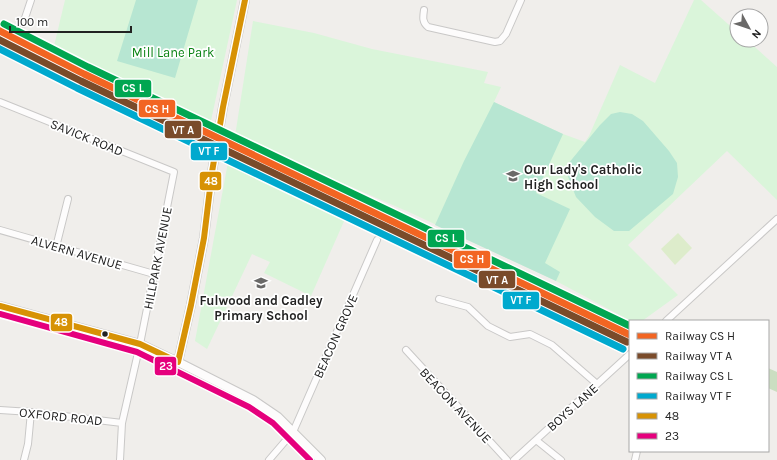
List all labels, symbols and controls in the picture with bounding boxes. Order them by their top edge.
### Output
scale bar [10,8,131,34]
north arrow [729,8,769,48]
text: 100 m [16,15,48,29]
text: N [749,27,764,41]
park label: Mill Lane Park [132,45,214,60]
line badge: CS L [114,79,152,98]
text: CS L [122,82,145,95]
line badge: CS H [138,99,176,118]
text: CS H [145,103,169,116]
street label: SAVICK ROAD [48,116,125,159]
line badge: VT A [164,120,202,139]
text: VT A [172,124,194,137]
line badge: VT F [190,142,228,161]
text: VT F [198,145,220,158]
place label: Our Lady's Catholic High School [524,162,642,192]
school or university icon: Our Lady's Catholic High School [505,168,521,184]
line badge: 48 [199,171,222,191]
text: 48 [204,175,218,188]
street label: HILLPARK AVENUE [140,206,175,311]
line badge: CS L [427,229,465,248]
street label: ALVERN AVENUE [30,232,124,273]
text: CS L [435,232,458,245]
line badge: CS H [453,250,491,269]
text: CS H [460,253,484,266]
line badge: VT A [478,270,516,289]
text: VT A [486,274,508,287]
school or university icon: Fulwood and Cadley Primary School [253,275,269,291]
line badge: VT F [502,291,540,310]
street label: BEACON GROVE [310,292,361,381]
place label: Fulwood and Cadley Primary School [200,293,323,323]
text: VT F [510,294,532,307]
line badge: 48 [50,313,73,332]
text: 48 [54,316,68,329]
legend [629,320,769,452]
unlabelled marker [100,329,110,339]
text: Railway CS H [665,329,735,343]
text: Railway VT A [665,349,732,363]
line badge: 23 [154,356,177,376]
text: 23 [159,360,173,373]
street label: BEACON AVENUE [417,365,494,446]
text: Railway CS L [665,369,733,383]
street label: BOYS LANE [544,380,601,434]
text: Railway VT F [665,389,732,403]
street label: OXFORD ROAD [18,405,103,428]
text: 48 [665,409,679,423]
text: 23 [665,429,679,443]

